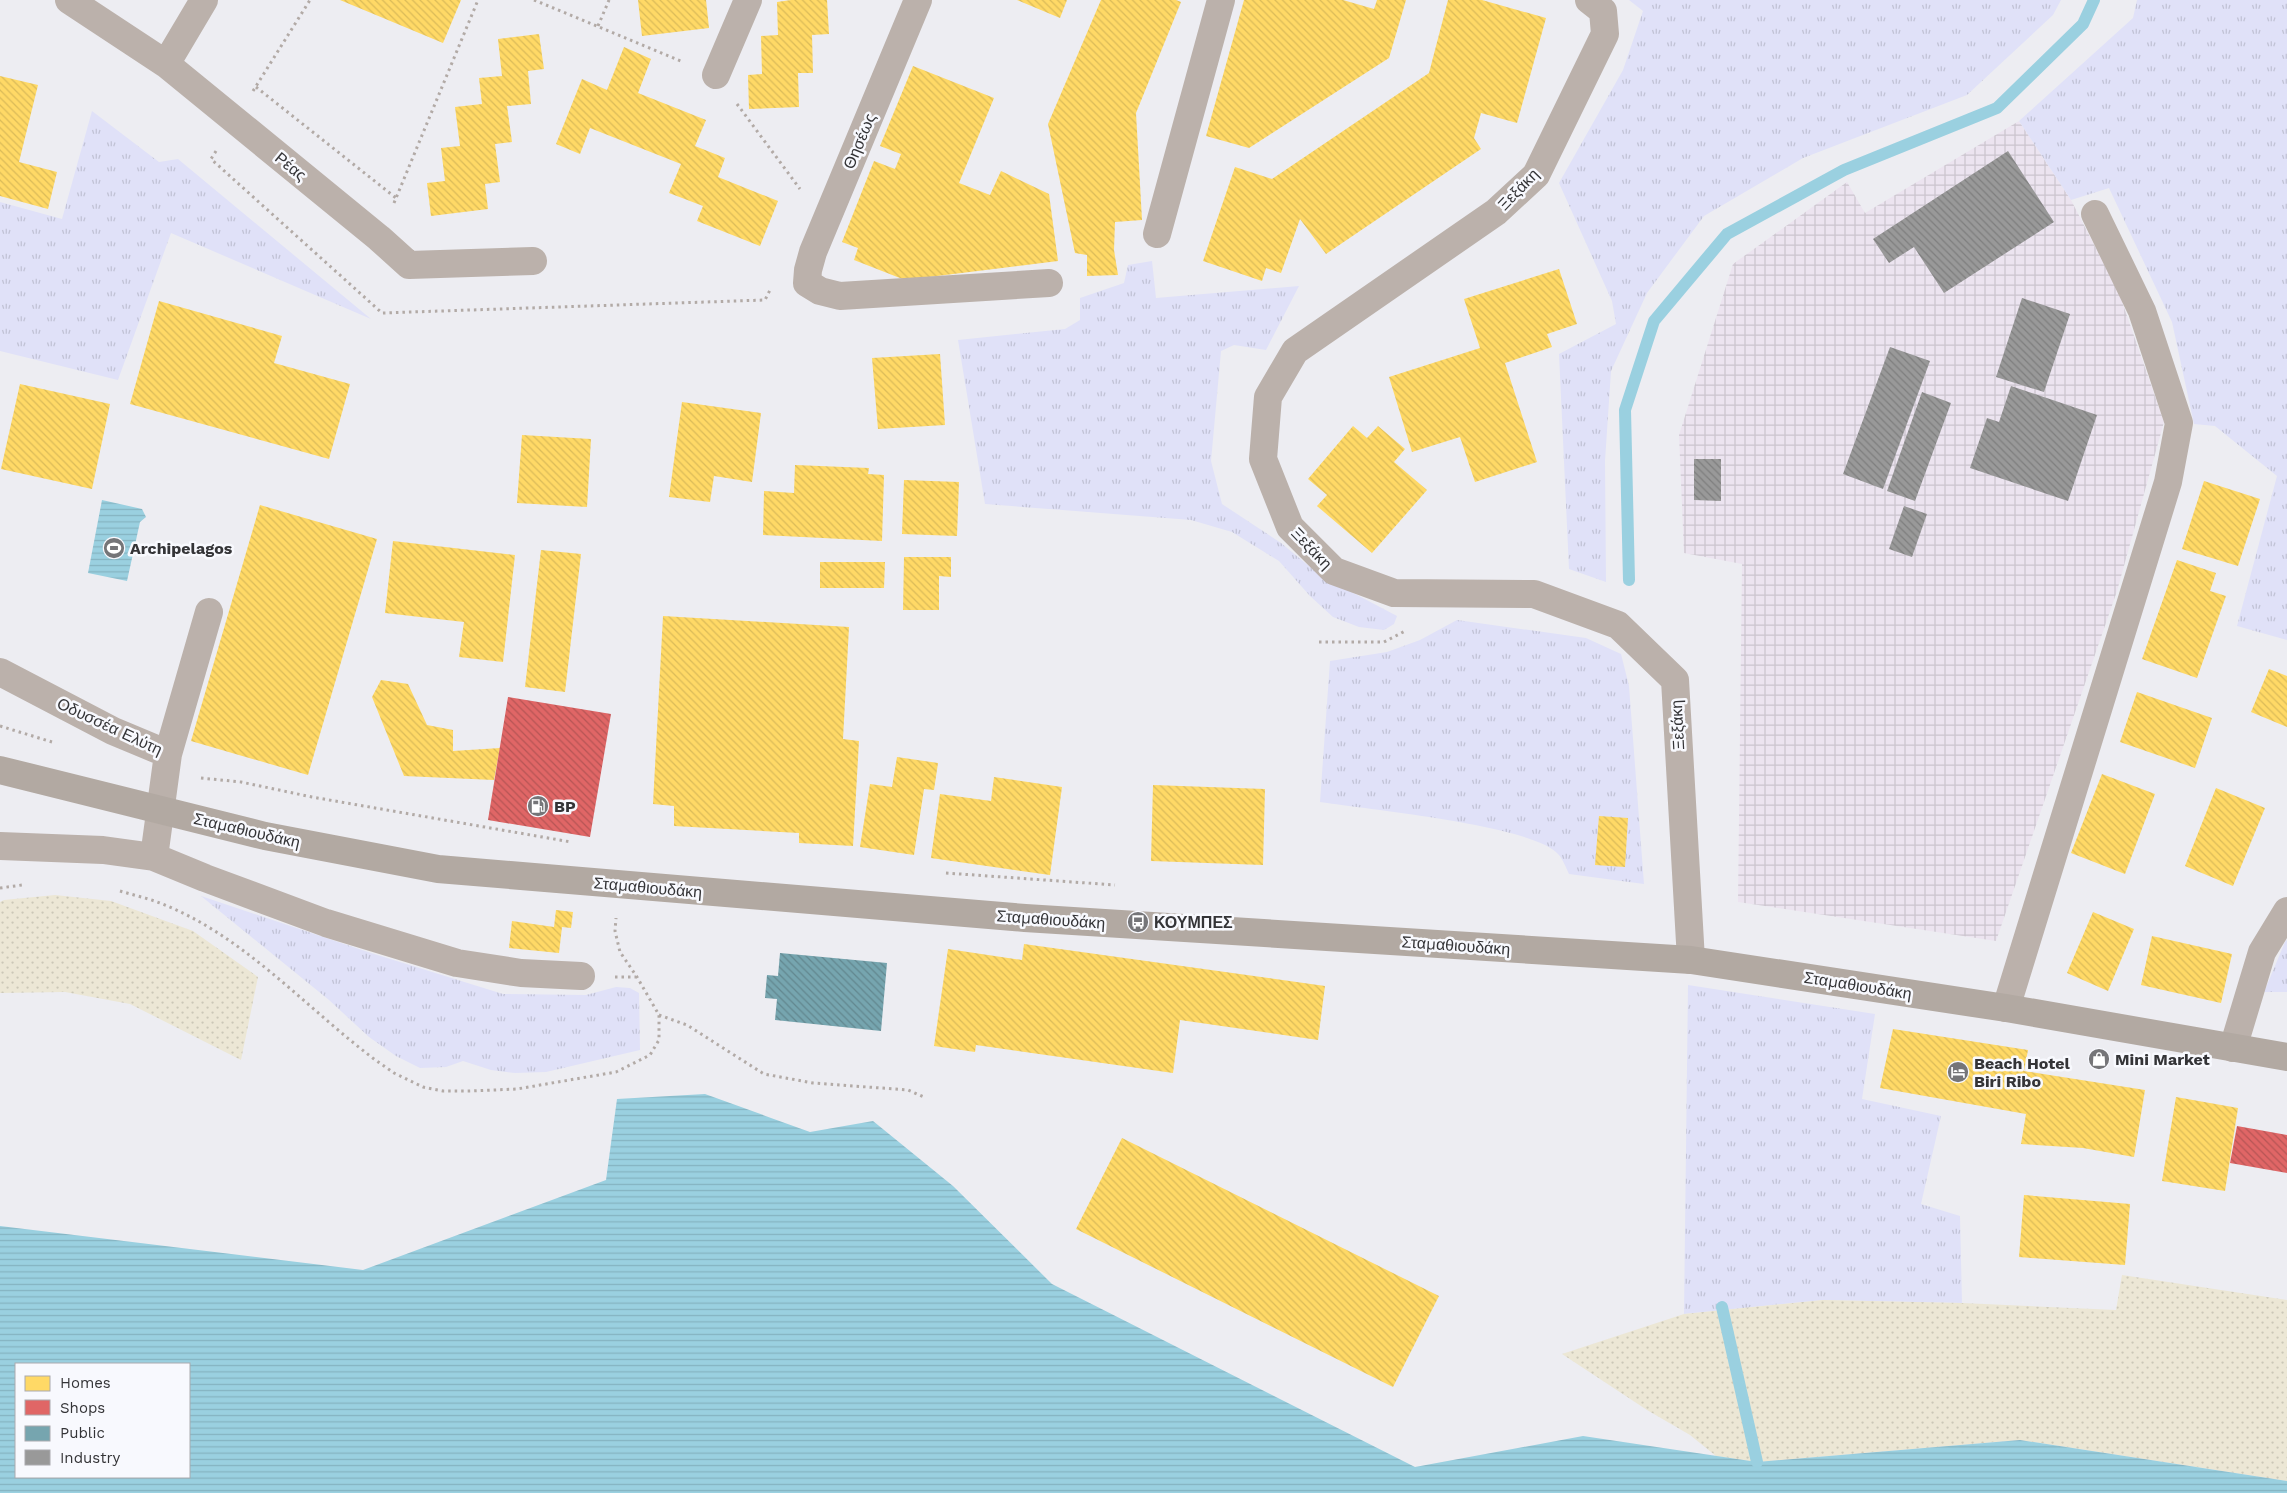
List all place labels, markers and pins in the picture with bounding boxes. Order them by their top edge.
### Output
sports icon: Archipelagos [102,536,126,560]
place label: Archipelagos [130,539,233,558]
fuel station icon: BP [526,794,550,818]
place label: BP [554,797,576,816]
bus stop icon: ΚΟΥΜΠΕΣ [1126,910,1150,934]
place label: ΚΟΥΜΠΕΣ [1154,913,1233,932]
shop icon: Mini Market [2087,1047,2111,1071]
place label: Mini Market [2115,1050,2210,1069]
place label: Beach Hotel Biri Ribo [1974,1054,2071,1091]
hotel icon: Beach Hotel Biri Ribo [1946,1060,1970,1084]

